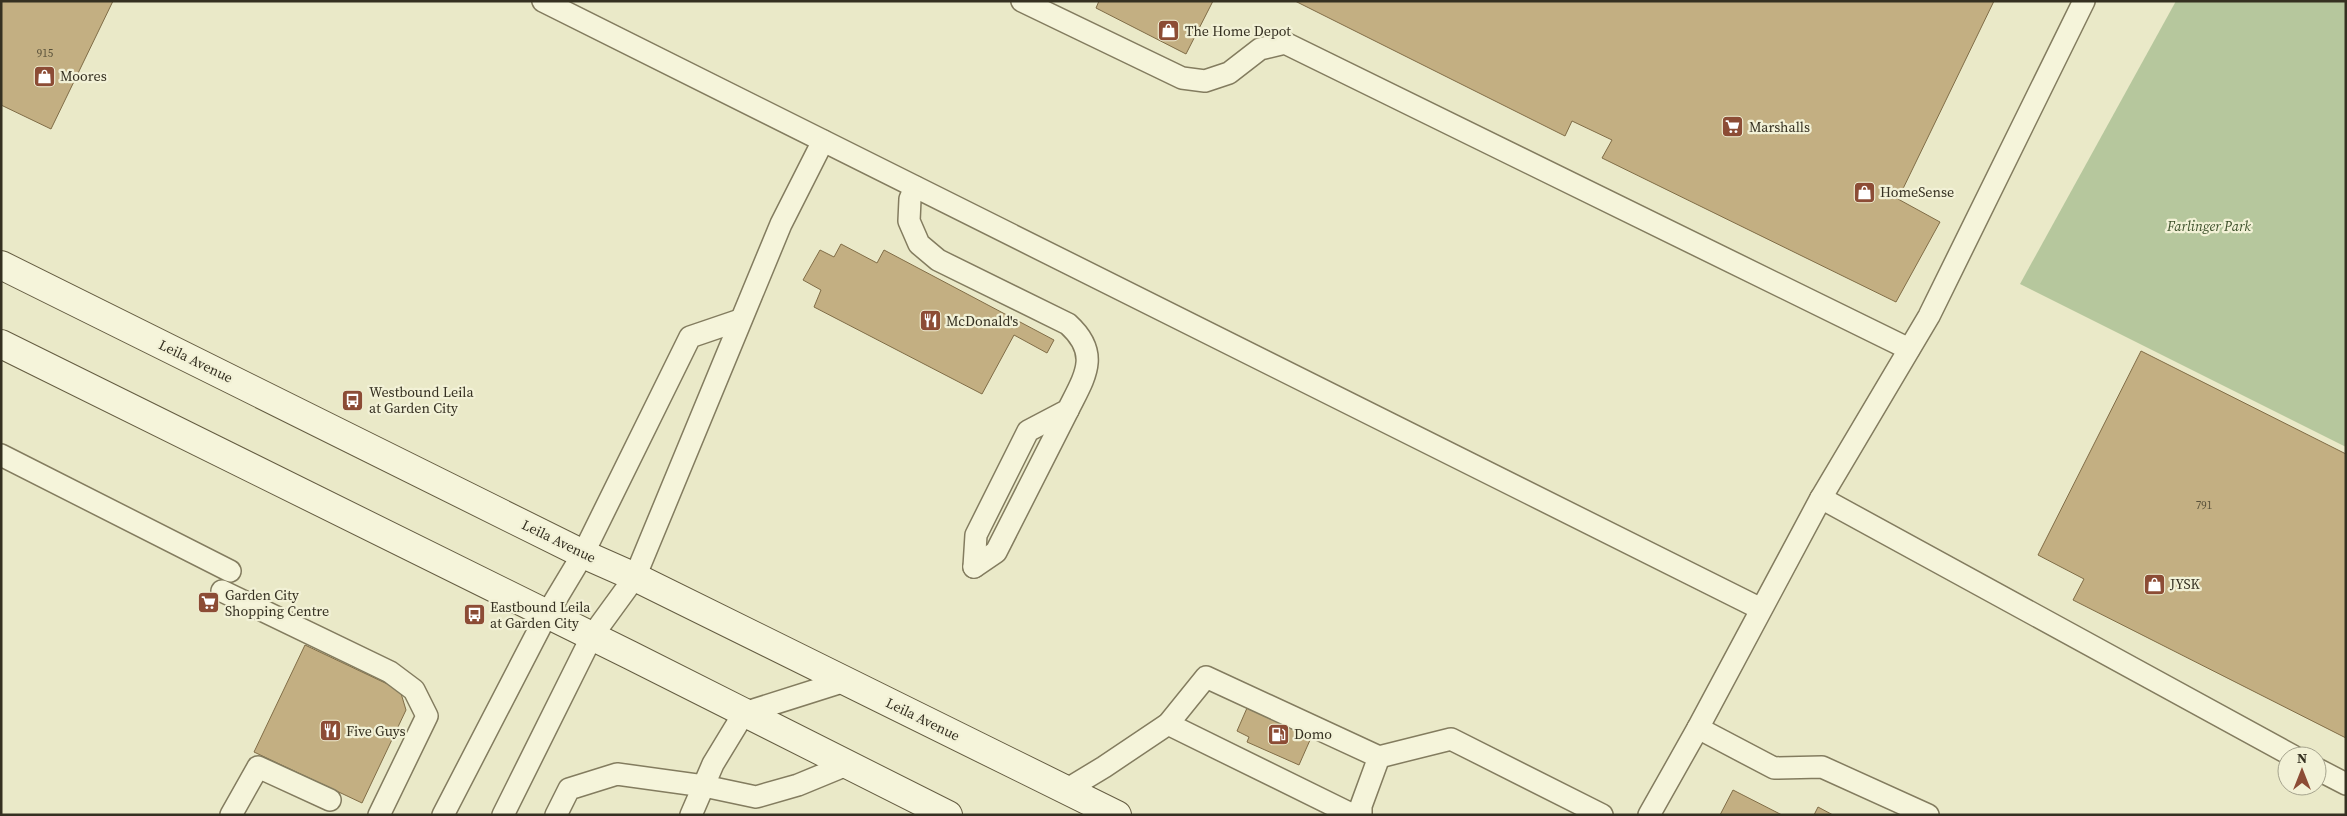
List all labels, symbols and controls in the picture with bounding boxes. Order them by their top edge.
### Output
shop icon: The Home Depot [1157,19,1181,43]
place label: The Home Depot [1185,21,1291,41]
house number: 915 [37,46,54,61]
shop icon: Moores [32,64,56,88]
place label: Moores [60,66,107,86]
supermarket icon: Marshalls [1721,115,1745,139]
place label: Marshalls [1749,117,1810,137]
shop icon: HomeSense [1852,180,1876,204]
place label: HomeSense [1880,182,1954,202]
park label: Farlinger Park [2166,216,2251,236]
restaurant icon: McDonald's [918,309,942,333]
place label: McDonald's [946,311,1018,331]
street label: Leila Avenue [156,334,236,388]
place label: Westbound Leila at Garden City [369,382,474,418]
bus stop icon: Westbound Leila at Garden City [341,388,365,412]
house number: 791 [2196,498,2212,513]
street label: Leila Avenue [519,514,599,568]
shop icon: JYSK [2142,572,2166,596]
place label: JYSK [2169,574,2201,594]
place label: Garden City Shopping Centre [225,585,329,621]
supermarket icon: Garden City Shopping Centre [197,591,221,615]
place label: Eastbound Leila at Garden City [490,597,591,633]
bus stop icon: Eastbound Leila at Garden City [462,603,486,627]
street label: Leila Avenue [883,692,963,746]
restaurant icon: Five Guys [318,719,342,743]
place label: Five Guys [346,721,406,741]
fuel station icon: Domo [1266,722,1290,746]
place label: Domo [1294,724,1332,744]
north arrow [2277,746,2327,796]
text: N [2297,748,2307,768]

